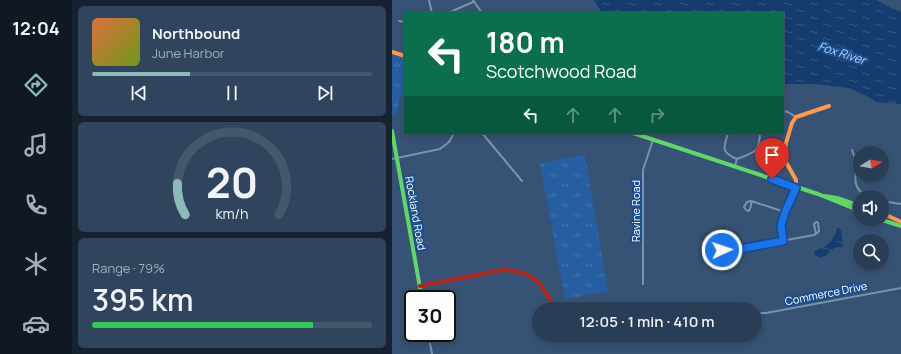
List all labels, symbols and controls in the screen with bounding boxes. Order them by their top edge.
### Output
text: 12:04 [12,16,60,40]
text: Northbound [152,23,240,44]
text: 180 m [486,23,565,61]
icon: left [420,28,472,80]
water label: Fox River [816,37,870,69]
text: June Harbor [152,44,225,62]
text: Scotchwood Road [486,59,637,83]
icon: directions [22,71,50,99]
icon: previous [128,82,150,104]
icon: pause [221,82,243,104]
icon: next [314,82,336,104]
icon: left [520,104,542,126]
icon: ahead [562,104,584,126]
icon: ahead [604,104,626,126]
icon: right [646,104,668,126]
icon: music [22,131,50,159]
pin [755,138,789,179]
icon: arrive [761,144,783,166]
north arrow [853,146,889,182]
map controls [853,146,889,270]
text: 20 [206,154,258,210]
street label: Rockland Road [402,175,430,251]
street label: Ravine Road [628,180,643,242]
button: sound [853,190,889,226]
icon: phone [22,191,50,219]
text: km/h [215,204,249,223]
position arrow [701,229,743,271]
button: search [853,234,889,270]
icon: climate [22,250,50,278]
text: Range · 79% [92,259,165,277]
street label: Commerce Drive [784,278,869,308]
text: 395 km [92,279,194,320]
speed limit sign: 30 [404,290,456,342]
icon: car [22,310,50,338]
text: 12:05 · 1 min · 410 m [579,311,715,332]

